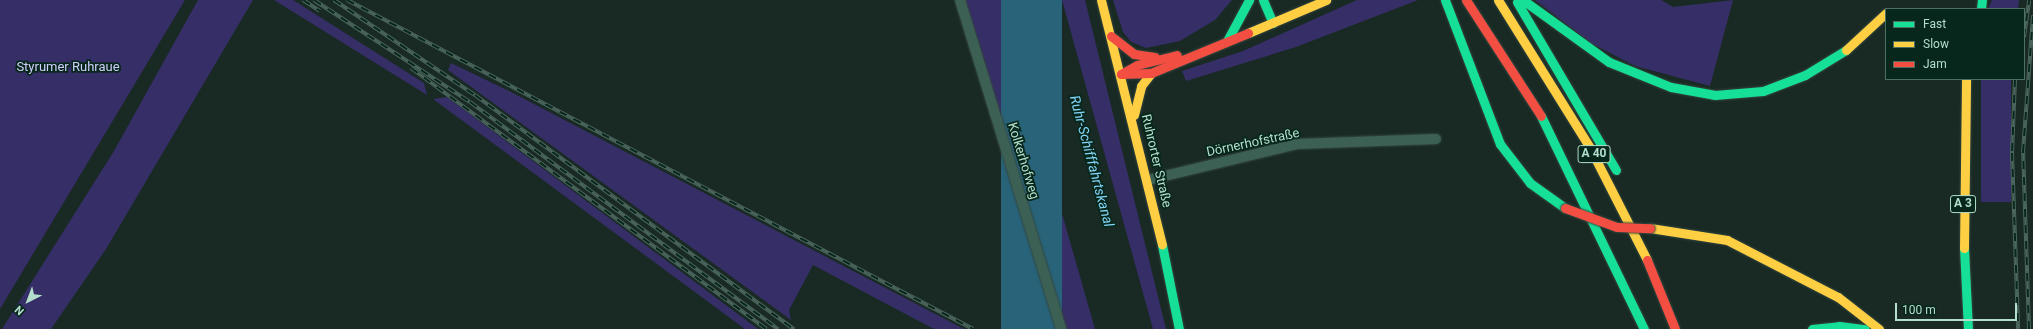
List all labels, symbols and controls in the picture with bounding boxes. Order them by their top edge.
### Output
legend [1885,8,2025,80]
text: Fast [1923,17,1946,31]
text: Slow [1923,37,1949,51]
text: Jam [1923,57,1947,71]
park label: Styrumer Ruhraue [16,59,120,75]
water label: Ruhr-Schifffahrtskanal [1066,93,1118,229]
street label: Ruhrorter Straße [1138,113,1174,209]
street label: Kolkerhofweg [1004,121,1042,201]
street label: Dörnerhofstraße [1205,126,1301,160]
road number: A 40 [1577,144,1611,164]
road number: A 3 [1950,194,1976,214]
north arrow [8,281,48,321]
scale bar [1897,295,2019,321]
text: N [12,303,27,318]
text: 100 m [1902,303,1936,317]

